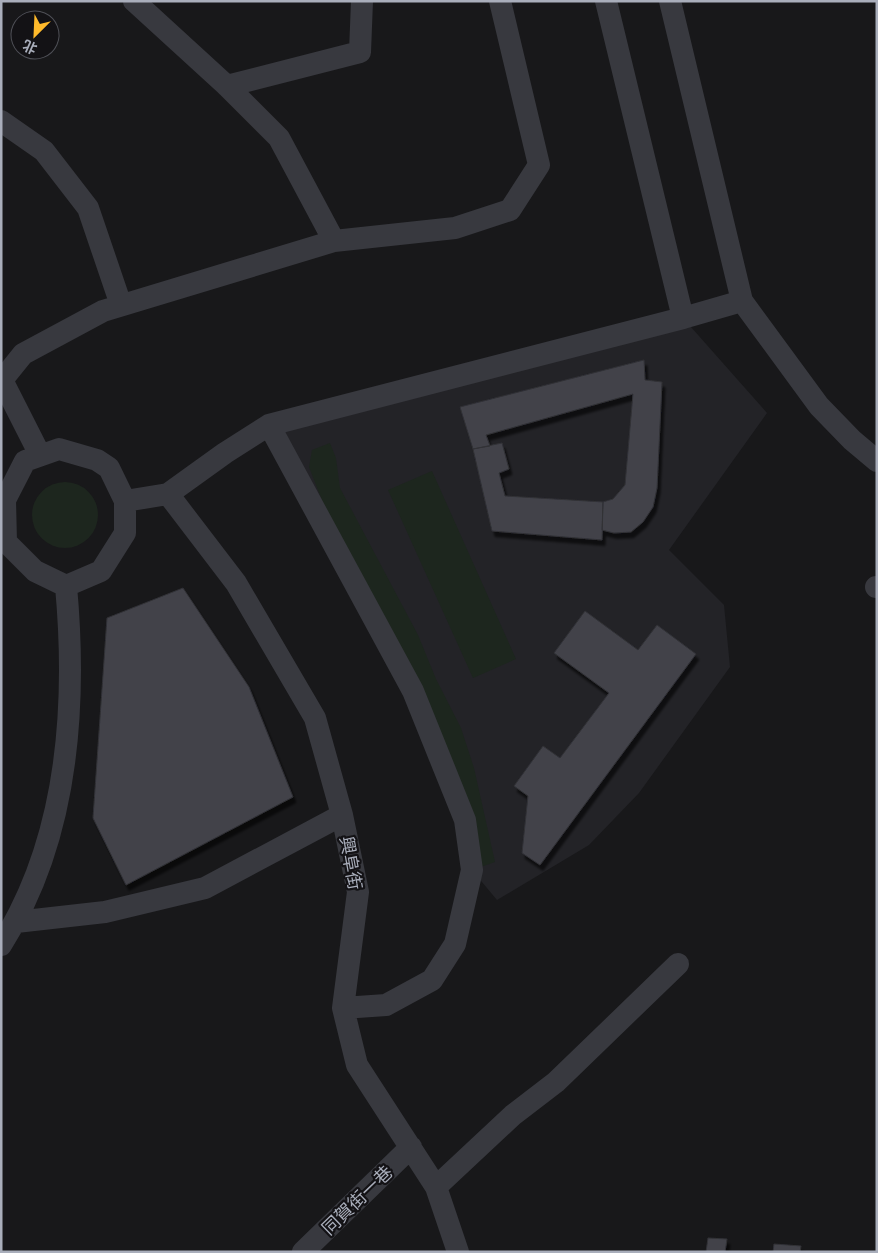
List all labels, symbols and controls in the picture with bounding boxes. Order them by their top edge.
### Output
north arrow [10,10,60,60]
text: 北 [20,36,40,58]
street label: 興阜街 [334,834,368,892]
street label: 同賀街一巷 [316,1160,398,1240]

